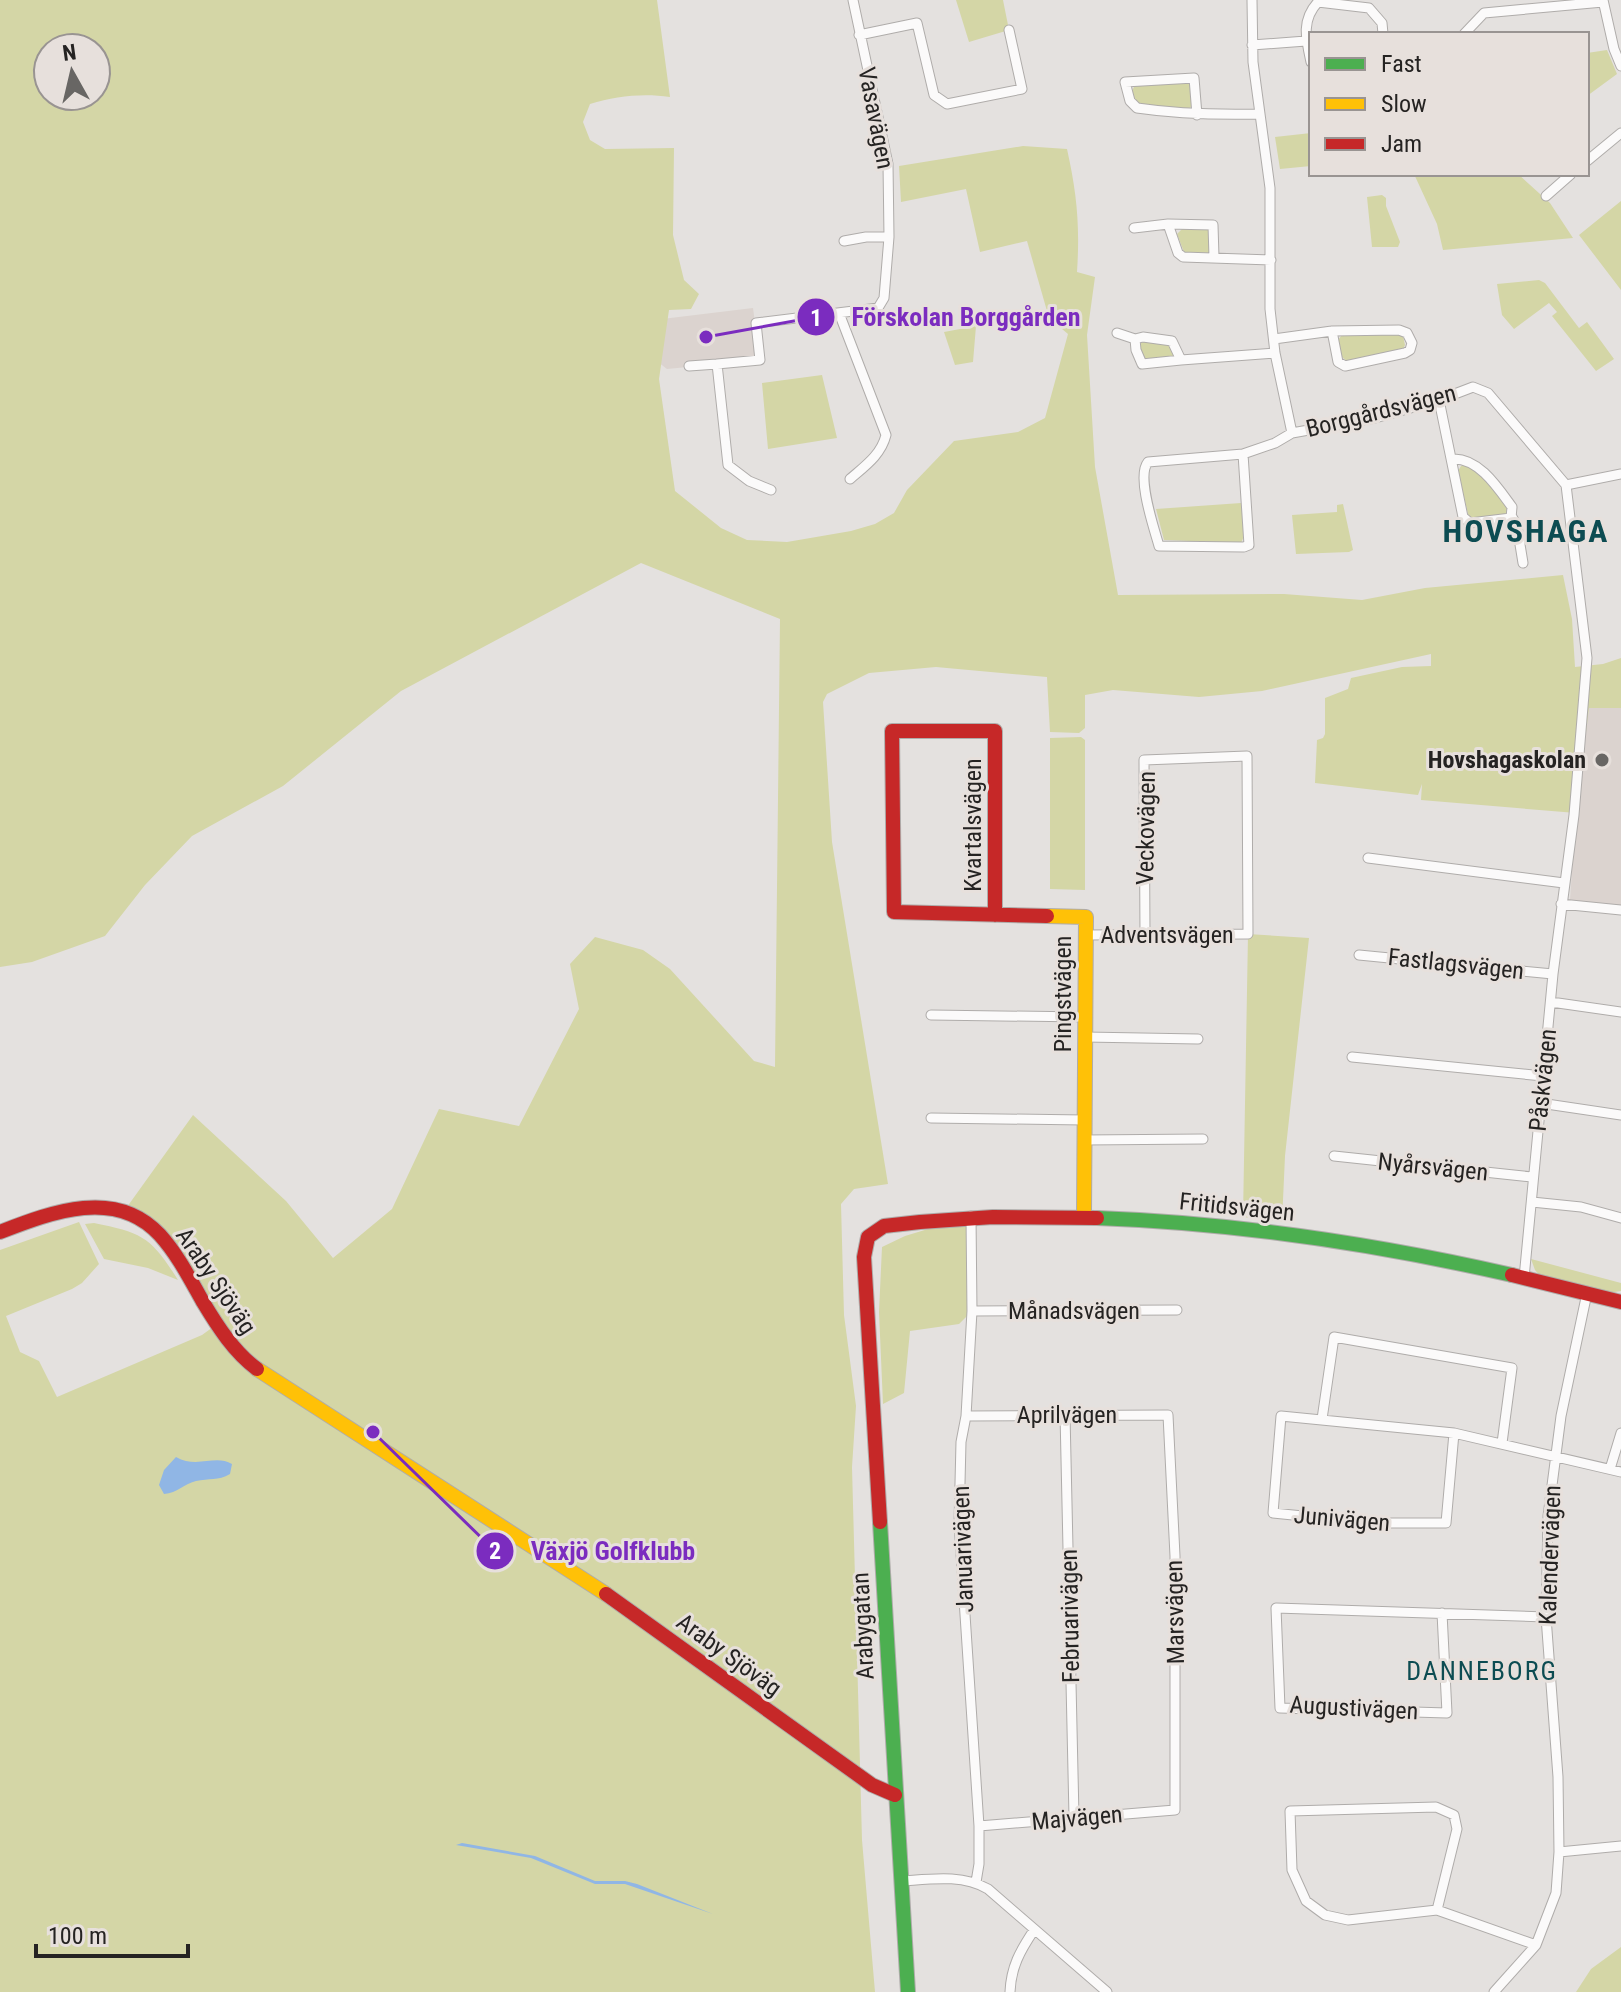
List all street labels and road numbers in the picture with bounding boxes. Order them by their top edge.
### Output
street label: Vasavägen [852,65,900,171]
street label: Borggårdsvägen [1303,379,1459,443]
street label: Kvartalsvägen [959,758,987,892]
street label: Veckovägen [1131,771,1161,885]
street label: Adventsvägen [1100,921,1234,949]
street label: Pingstvägen [1049,936,1077,1052]
street label: Fastlagsvägen [1387,943,1525,985]
street label: Påskvägen [1524,1027,1562,1133]
street label: Nyårsvägen [1376,1147,1490,1187]
street label: Fritidsvägen [1178,1187,1296,1227]
street label: Araby Sjöväg [170,1222,262,1340]
street label: Månadsvägen [1008,1297,1140,1325]
street label: Aprilvägen [1017,1401,1117,1429]
street label: Januarivägen [947,1485,979,1613]
street label: Kalendervägen [1534,1485,1566,1625]
street label: Junivägen [1293,1501,1391,1537]
street label: Februarivägen [1055,1549,1085,1683]
street label: Marsvägen [1160,1560,1190,1664]
street label: Arabygatan [846,1572,880,1680]
street label: Araby Sjöväg [671,1608,787,1702]
street label: Augustivägen [1289,1691,1419,1725]
street label: Majvägen [1030,1800,1124,1836]

